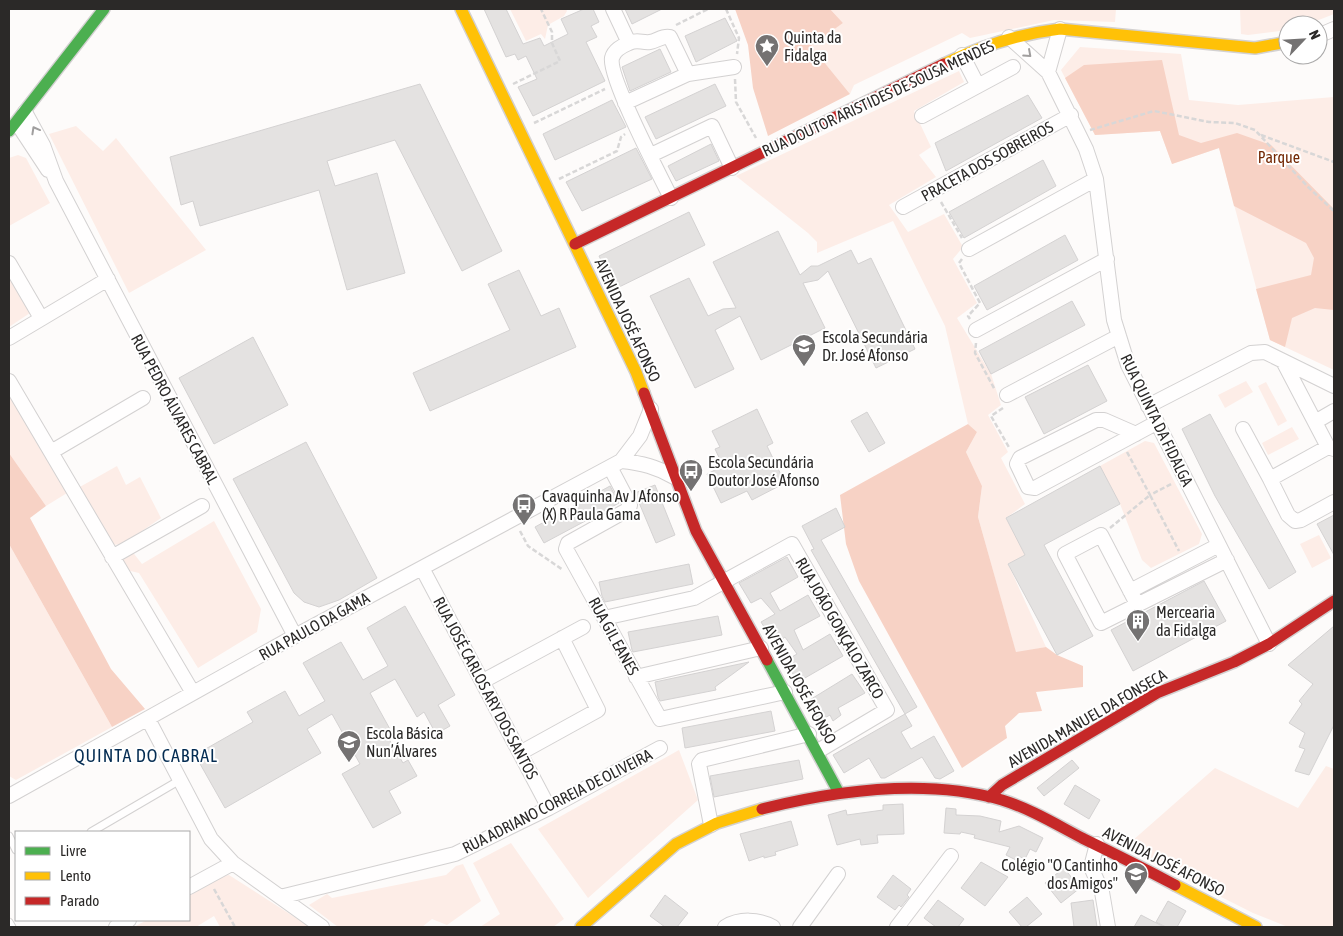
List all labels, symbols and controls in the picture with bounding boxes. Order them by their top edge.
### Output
north arrow [1278,15,1328,65]
text: N [1306,27,1324,42]
place label: Quinta da Fidalga [784,28,842,65]
place icon: Quinta da Fidalga [754,33,780,67]
street label: RUA DOUTOR ARISTIDES DE SOUSA MENDES [759,36,997,160]
one-way arrow [1023,49,1032,58]
street label: PRACETA DOS SOBREIROS [918,117,1056,205]
one-way arrow [31,127,41,136]
park label: Parque [1258,148,1300,167]
street label: AVENIDA JOSÉ AFONSO [592,255,664,385]
place label: Escola Secundária Dr. José Afonso [822,328,928,364]
street label: RUA PEDRO ÁLVARES CABRAL [128,331,223,488]
school or university icon: Escola Secundária Dr. José Afonso [791,333,817,367]
street label: RUA QUINTA DA FIDALGA [1117,351,1197,489]
place label: Escola Secundária Doutor José Afonso [708,453,820,489]
bus stop icon: Escola Secundária Doutor José Afonso [678,458,704,492]
place label: Cavaquinha Av J Afonso (X) R Paula Gama [542,487,679,524]
bus stop icon: Cavaquinha Av J Afonso (X) R Paula Gama [511,492,537,526]
street label: RUA JOÃO GONÇALO ZARCO [791,554,888,702]
street label: RUA PAULO DA GAMA [256,588,372,664]
street label: RUA JOSÉ CARLOS ARY DOS SANTOS [430,594,542,782]
street label: RUA GIL EANES [585,594,643,678]
place label: Mercearia da Fidalga [1156,603,1216,640]
building icon: Mercearia da Fidalga [1125,608,1151,642]
street label: AVENIDA JOSÉ AFONSO [760,621,840,747]
street label: AVENIDA MANUEL DA FONSECA [1004,665,1170,771]
place label: Escola Básica Nun’Álvares [366,724,444,760]
school or university icon: Escola Básica Nun’Álvares [336,729,362,763]
district label: QUINTA DO CABRAL [74,745,218,766]
street label: RUA ADRIANO CORREIA DE OLIVEIRA [459,745,655,857]
street label: AVENIDA JOSÉ AFONSO [1100,823,1228,899]
legend [15,831,190,921]
text: Livre [60,842,87,859]
place label: Colégio "O Cantinho dos Amigos" [1001,856,1118,893]
school or university icon: Colégio "O Cantinho dos Amigos" [1123,861,1149,895]
text: Lento [60,867,91,884]
text: Parado [60,892,99,909]

